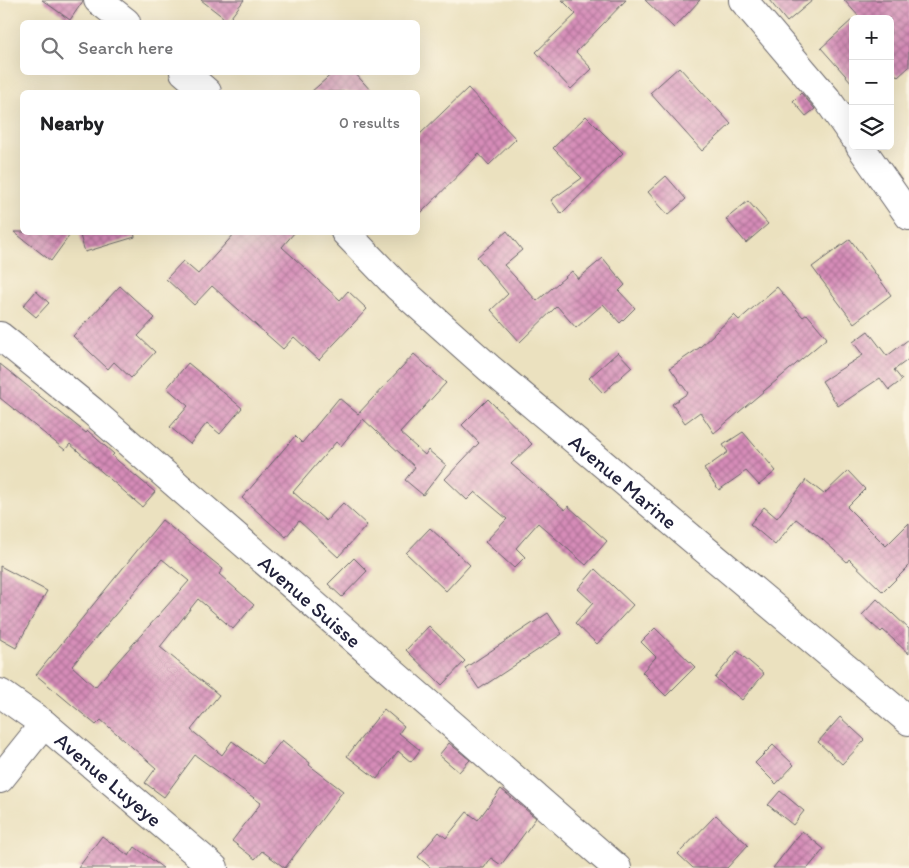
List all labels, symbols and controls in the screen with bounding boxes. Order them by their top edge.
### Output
map controls [849,15,894,150]
button: + [849,15,894,60]
search box [20,20,420,75]
icon: search [38,34,66,62]
text: Search here [78,36,173,59]
button: − [849,60,894,105]
button: layers [849,105,894,150]
text: Nearby [40,110,104,135]
text: 0 results [339,113,400,132]
street label: Avenue Marine [564,429,683,534]
street label: Avenue Suisse [254,549,367,652]
street label: Avenue Luyeye [50,727,168,831]

